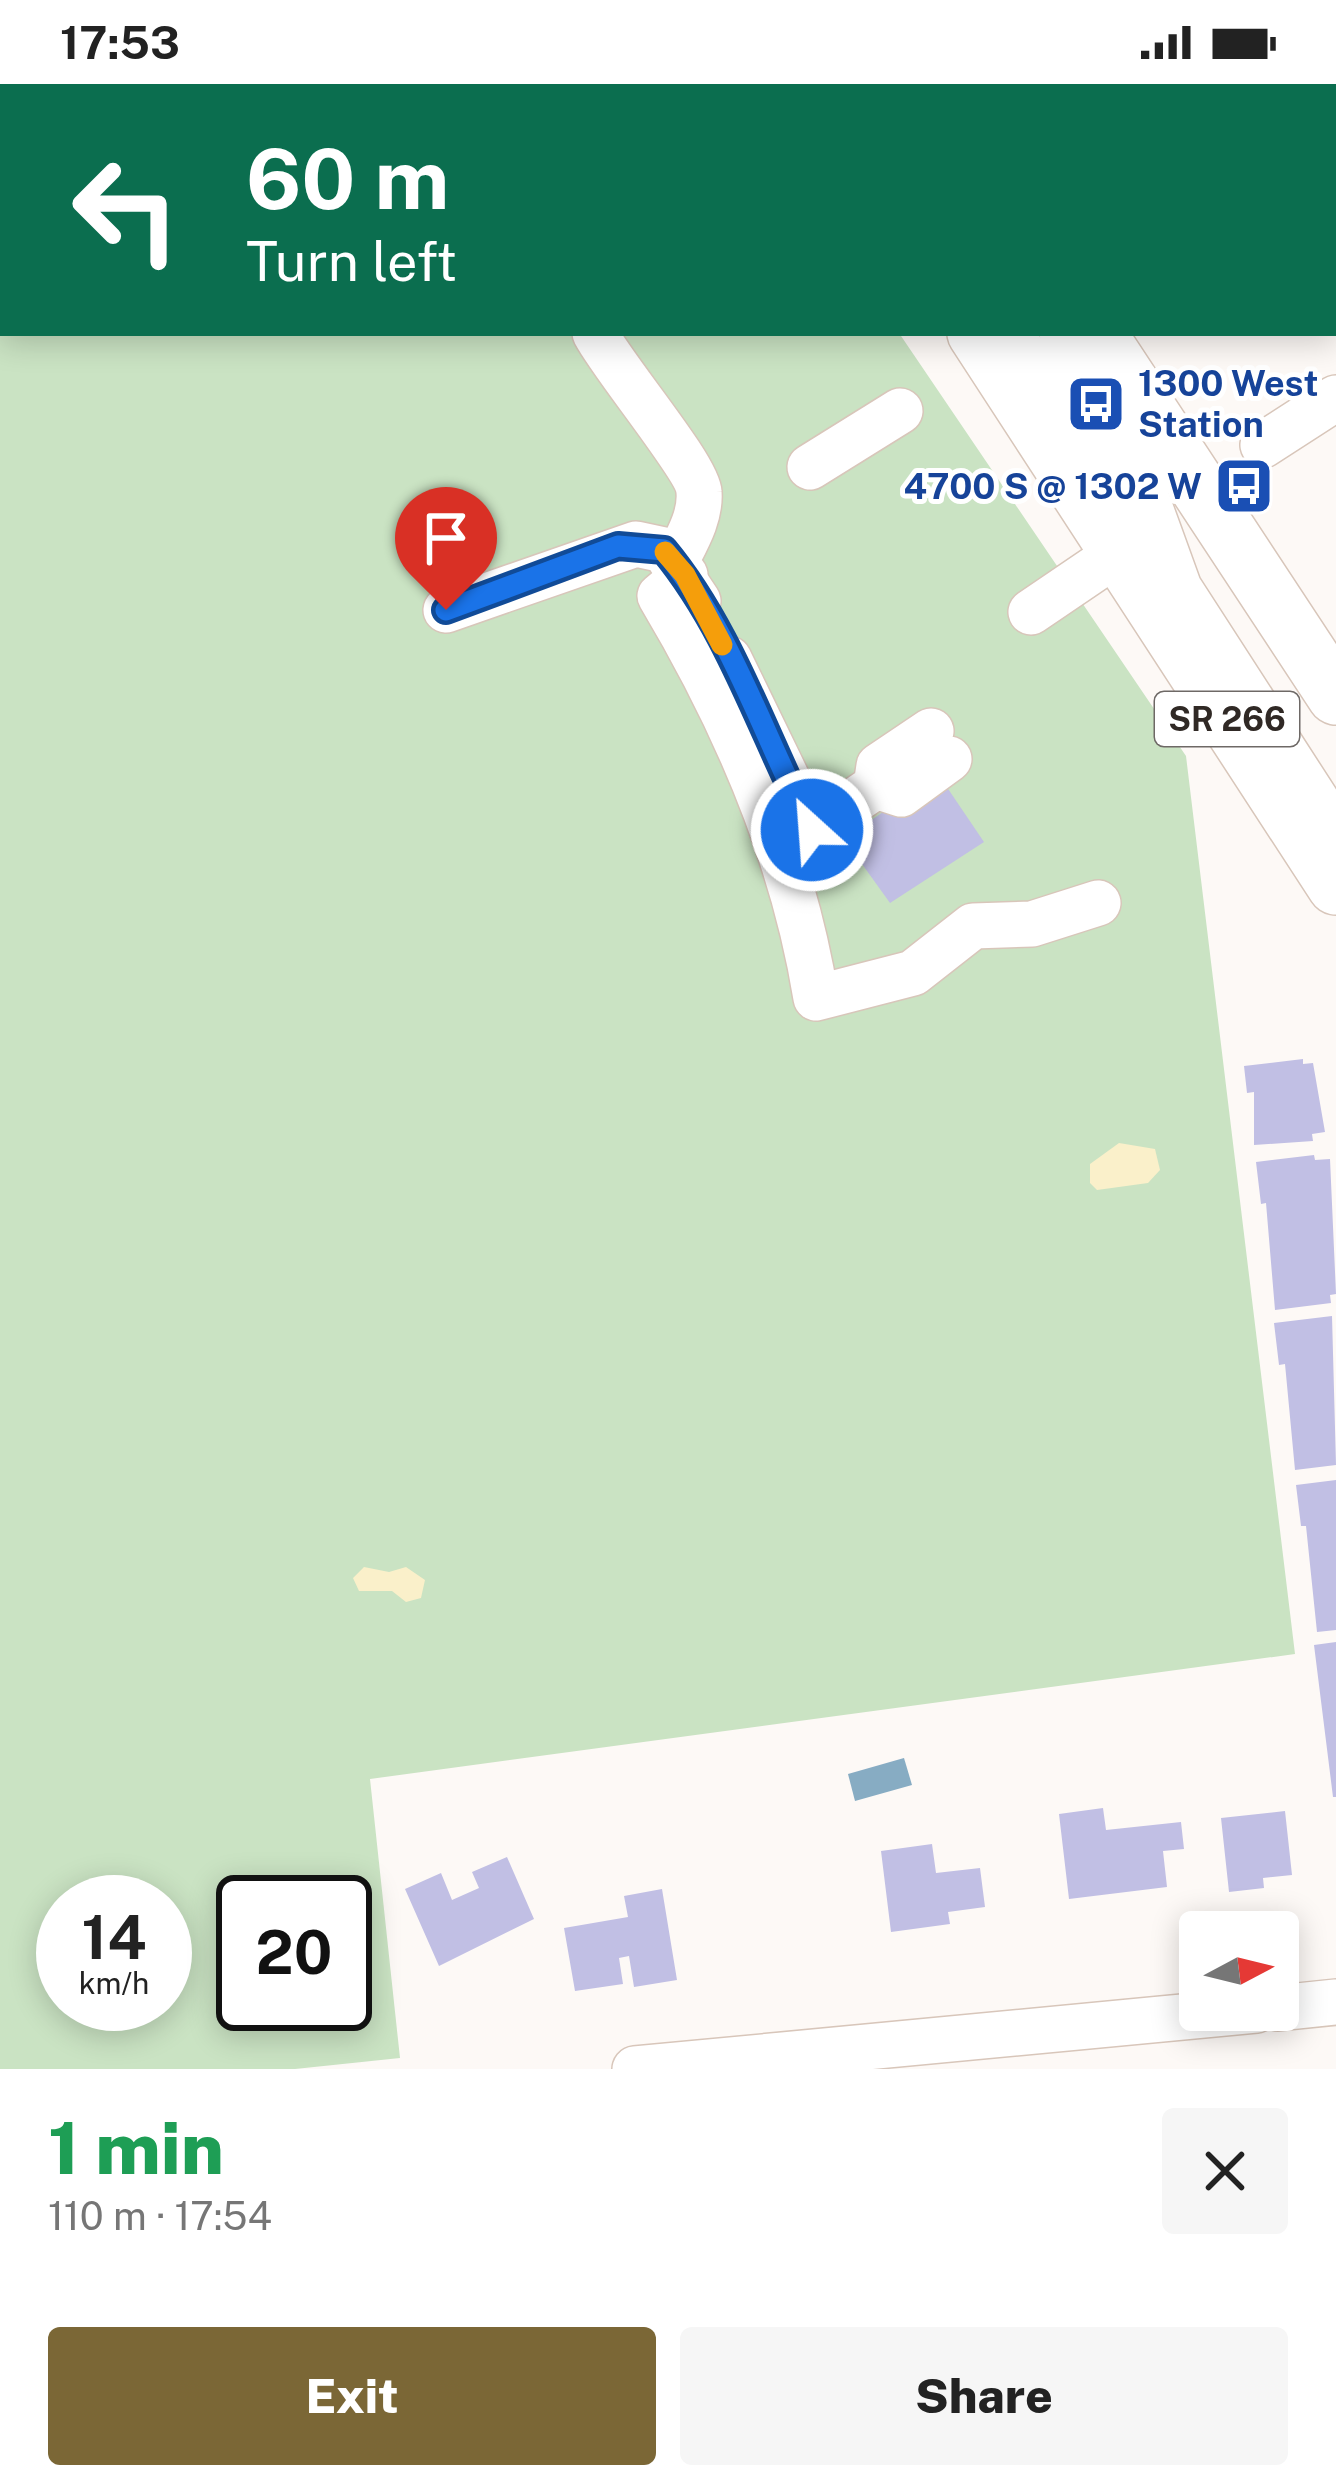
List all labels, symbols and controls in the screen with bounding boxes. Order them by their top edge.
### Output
text: 17:53 [60,16,180,69]
text: 60 m [246,129,450,228]
icon: left [48,132,204,288]
text: Turn left [246,230,457,293]
place label: 1300 West Station [1138,362,1319,445]
bus stop icon: 1300 West Station [1065,373,1127,435]
bus stop icon: 4700 S @ 1302 W [1213,455,1275,517]
place label: 4700 S @ 1302 W [903,465,1202,507]
pin [395,487,497,610]
icon: arrive [413,505,479,571]
road number: SR 266 [1155,692,1299,746]
position arrow [749,767,875,893]
speed limit sign: 20 [216,1875,372,2031]
text: 14 [81,1902,147,1973]
north arrow [1179,1911,1299,2031]
map controls [1179,1911,1299,2031]
text: km/h [79,1965,149,2001]
text: 1 min [48,2106,224,2190]
button: close [1162,2108,1288,2234]
text: 110 m · 17:54 [48,2193,272,2239]
button: Exit [48,2327,656,2465]
button: Share [680,2327,1288,2465]

